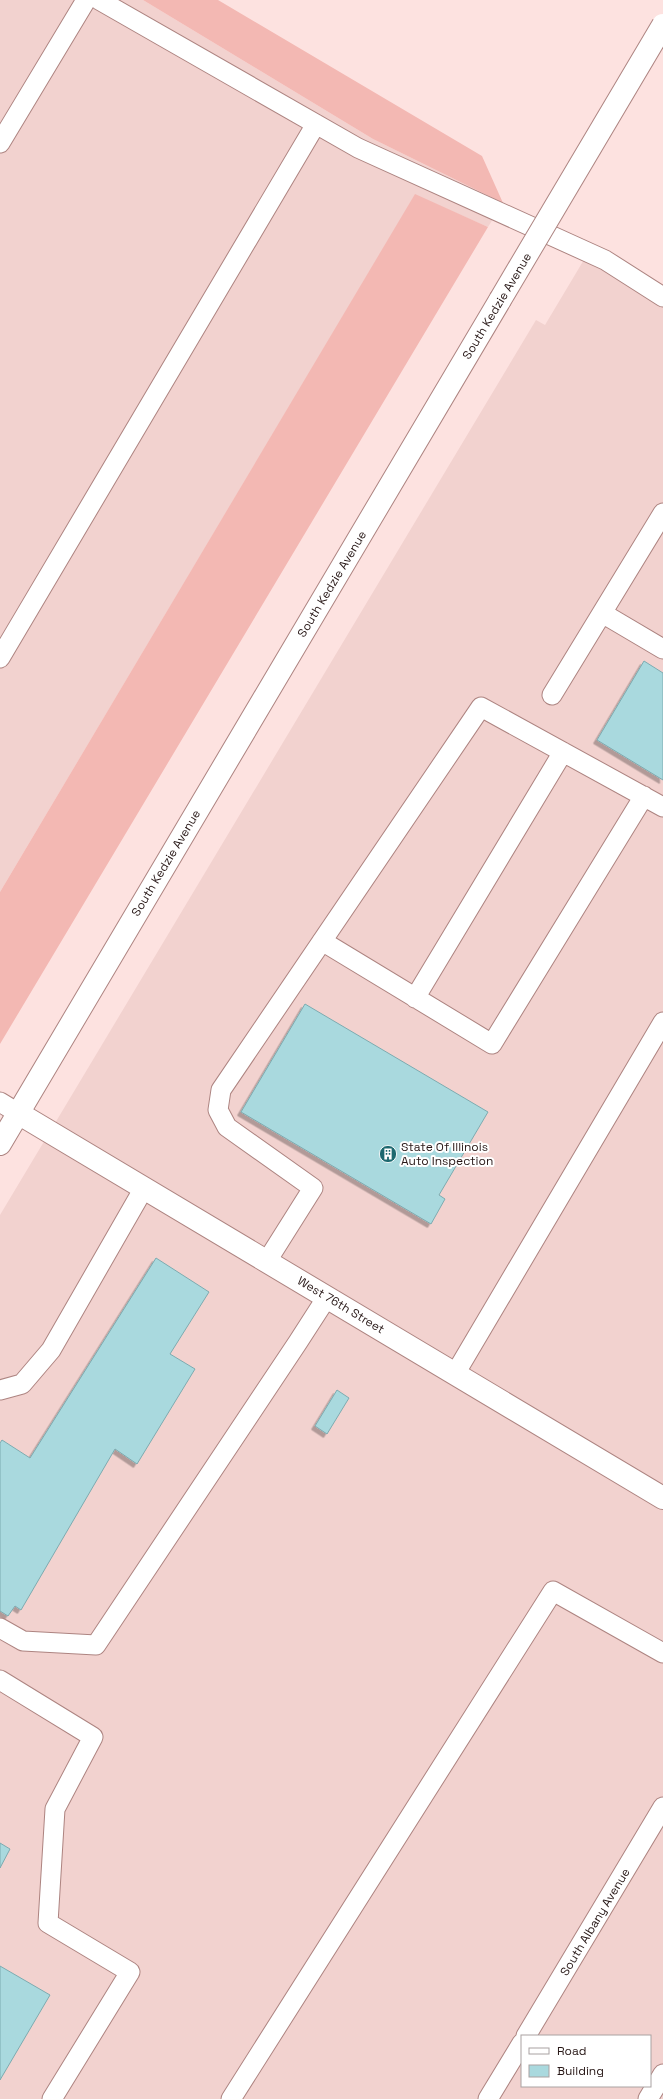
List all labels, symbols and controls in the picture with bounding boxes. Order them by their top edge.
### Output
street label: South Kedzie Avenue [459,250,535,362]
street label: South Kedzie Avenue [294,528,370,640]
street label: South Kedzie Avenue [128,807,204,919]
place label: State Of Illinois Auto Inspection [401,1139,493,1169]
building icon: State Of Illinois Auto Inspection [378,1144,398,1164]
street label: West 76th Street [294,1273,388,1337]
street label: South Albany Avenue [556,1865,634,1979]
legend [521,2035,651,2087]
text: Road [557,2043,586,2059]
text: Building [557,2063,604,2079]

